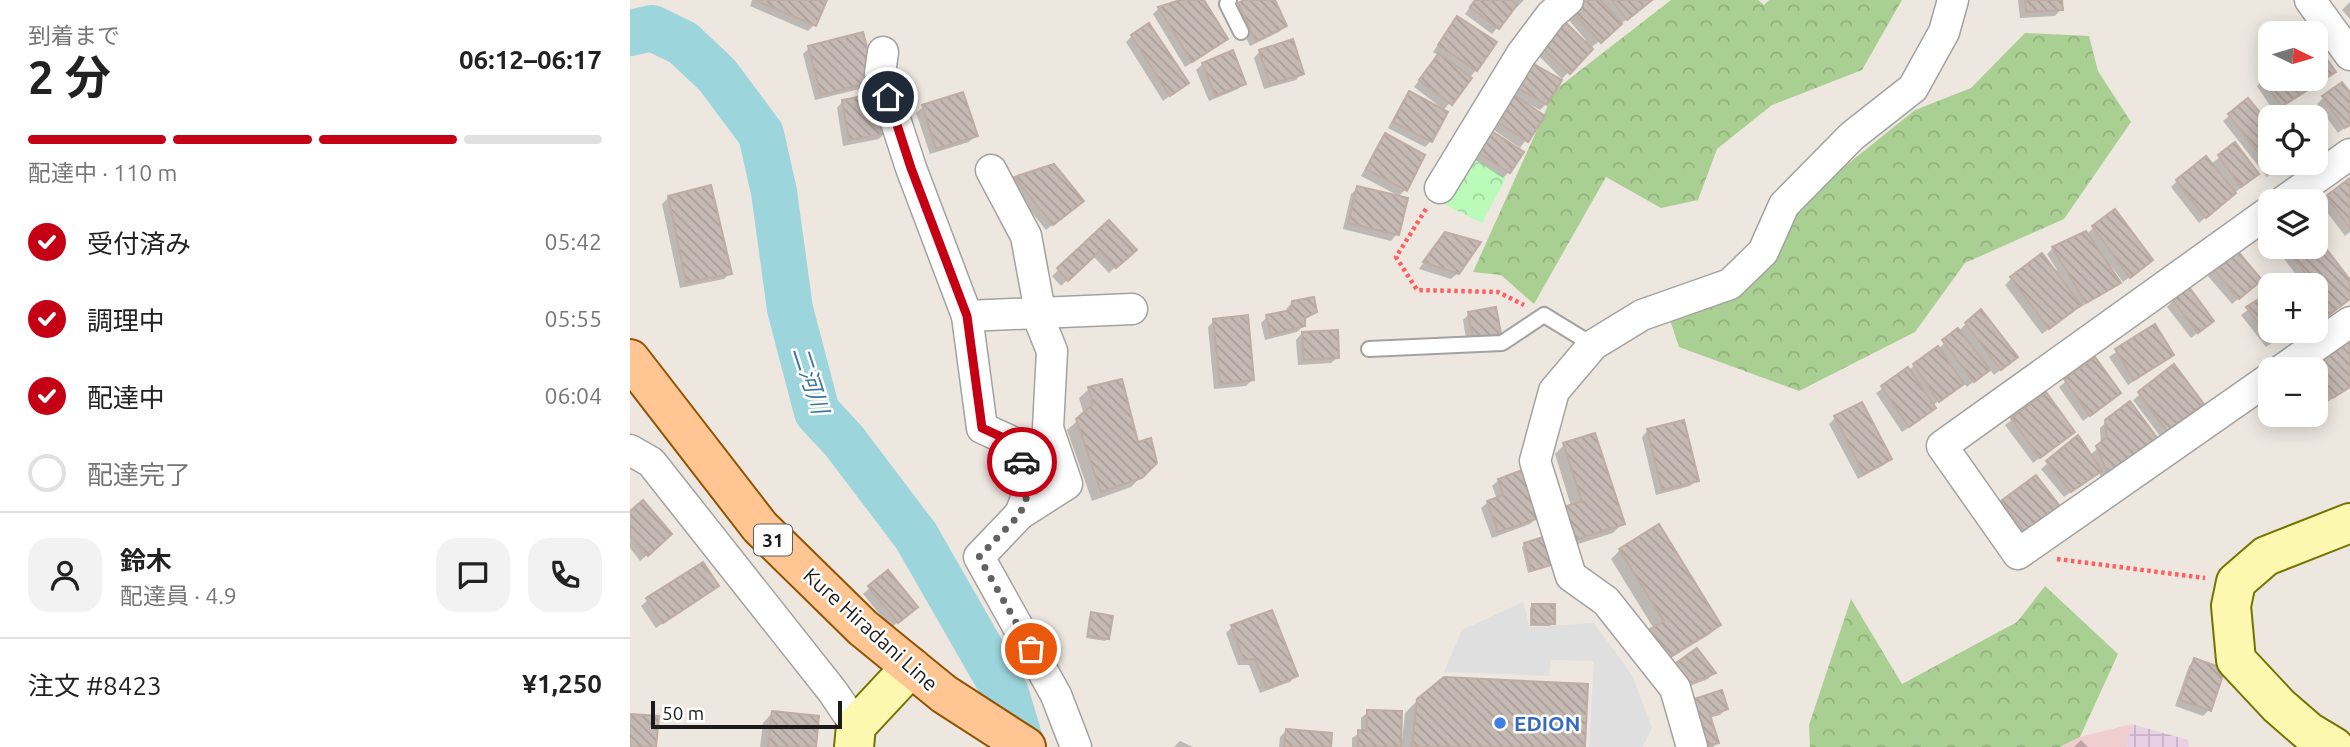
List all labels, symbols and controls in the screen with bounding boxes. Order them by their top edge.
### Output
north arrow [2258,21,2328,91]
map controls [2258,21,2328,427]
text: 到着まで [28,23,120,48]
text: 06:12–06:17 [459,45,602,74]
text: 2 分 [28,51,111,103]
pin [858,67,918,127]
icon: home [869,78,907,116]
button: locate [2258,105,2328,175]
text: 配達中 · 110 m [28,160,177,185]
button: layers [2258,189,2328,259]
icon: check [28,223,66,261]
text: 受付済み [87,229,191,258]
text: 05:42 [544,229,602,254]
button: + [2258,273,2328,343]
icon: check [28,300,66,338]
text: 調理中 [87,306,165,335]
text: 05:55 [544,306,602,331]
water label: 二河川 [788,343,834,420]
button: − [2258,357,2328,427]
icon: check [28,377,66,415]
text: 配達中 [87,383,165,412]
text: 06:04 [544,383,602,408]
courier [987,427,1057,497]
icon: car [1003,443,1041,481]
text: 配達完了 [87,460,191,489]
road number: 31 [754,524,792,555]
button: person [28,538,102,612]
button: chat [436,538,510,612]
button: phone [528,538,602,612]
text: 鈴木 [120,546,172,575]
street label: Kure Hiradani Line [799,563,943,695]
text: 配達員 · 4.9 [120,583,237,608]
pin [1001,619,1061,679]
icon: bag [1012,630,1050,668]
text: ¥1,250 [522,669,602,698]
text: 注文 #8423 [28,671,162,700]
scale bar [651,698,842,730]
text: 50 m [662,702,704,724]
place label: EDION [1514,711,1580,735]
marker: EDION [1492,715,1508,731]

